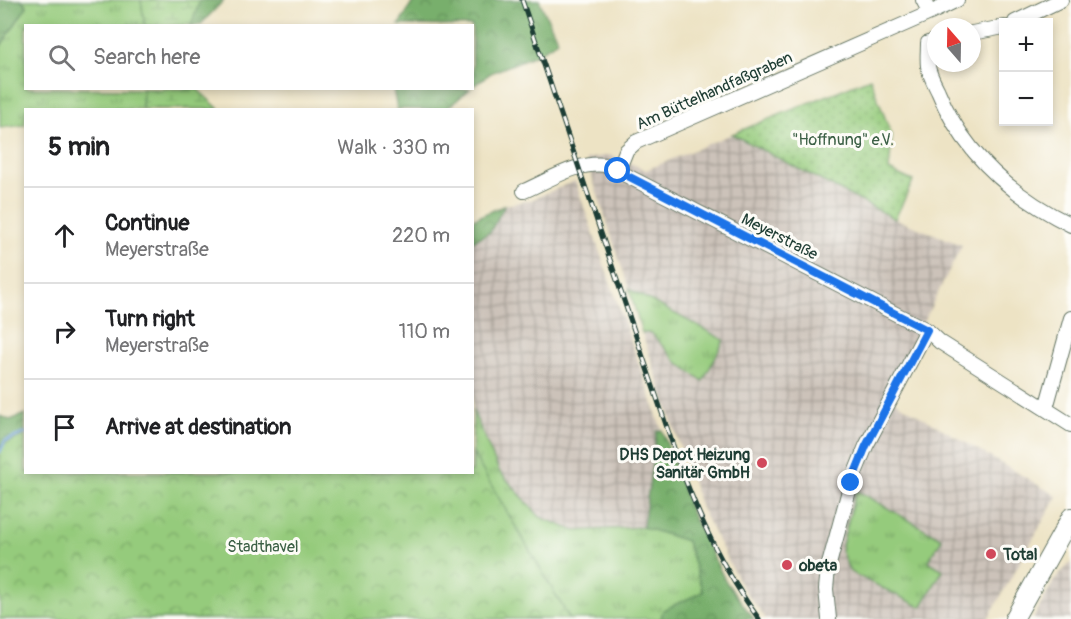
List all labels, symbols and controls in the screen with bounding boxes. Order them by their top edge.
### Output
north arrow [927,18,981,72]
map controls [999,18,1053,126]
button: + [999,18,1053,72]
search box [24,24,474,90]
icon: search [45,41,78,74]
text: Search here [93,43,200,71]
street label: Am Büttelhandfaßgraben [633,47,796,134]
button: − [999,72,1053,126]
park label: "Hoffnung" e.V. [792,130,894,150]
text: 5 min [48,131,110,163]
text: Walk · 330 m [337,135,450,160]
route start [604,157,630,183]
text: Continue [105,209,189,237]
street label: Meyerstraße [738,209,821,265]
icon: ahead [48,219,81,252]
text: 220 m [392,223,450,248]
text: Meyerstraße [105,237,209,262]
text: Turn right [105,305,195,333]
icon: right [48,315,81,348]
text: 110 m [399,319,450,344]
text: Meyerstraße [105,333,209,358]
icon: arrive [48,411,81,444]
text: Arrive at destination [105,413,291,441]
place label: DHS Depot Heizung Sanitär GmbH [619,445,750,483]
marker: DHS Depot Heizung Sanitär GmbH [755,456,769,470]
route end [837,469,863,495]
park label: Stadthavel [227,537,299,557]
place label: Total [1002,545,1038,565]
marker: Total [984,547,998,561]
place label: obeta [798,556,838,576]
marker: obeta [780,558,794,572]

